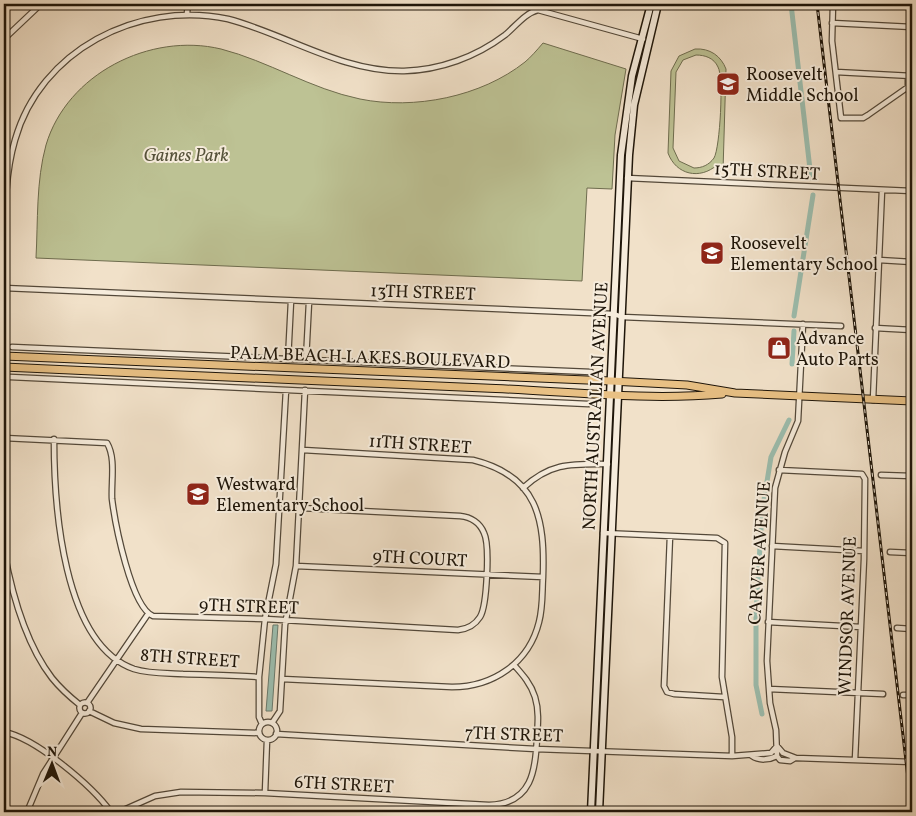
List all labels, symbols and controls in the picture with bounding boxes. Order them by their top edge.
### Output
place label: Roosevelt Middle School [746,63,859,109]
school or university icon: Roosevelt Middle School [715,71,741,97]
park label: Gaines Park [144,144,228,169]
street label: 15TH STREET [713,157,821,188]
place label: Roosevelt Elementary School [730,232,878,278]
school or university icon: Roosevelt Elementary School [699,240,725,266]
street label: 13TH STREET [370,279,477,308]
street label: NORTH AUSTRALIAN AVENUE [578,281,615,531]
place label: Advance Auto Parts [796,327,879,373]
shop icon: Advance Auto Parts [766,335,792,361]
street label: PALM BEACH LAKES BOULEVARD [230,341,510,376]
street label: 11TH STREET [368,429,473,462]
place label: Westward Elementary School [216,473,364,519]
street label: CARVER AVENUE [743,480,778,626]
school or university icon: Westward Elementary School [185,481,211,507]
street label: WINDSOR AVENUE [833,536,864,696]
street label: 9TH COURT [372,545,468,574]
street label: 9TH STREET [199,593,300,622]
street label: 8TH STREET [139,644,241,675]
street label: 7TH STREET [464,721,564,750]
north arrow [28,738,78,788]
text: N [47,743,57,762]
street label: 6TH STREET [293,770,395,801]

